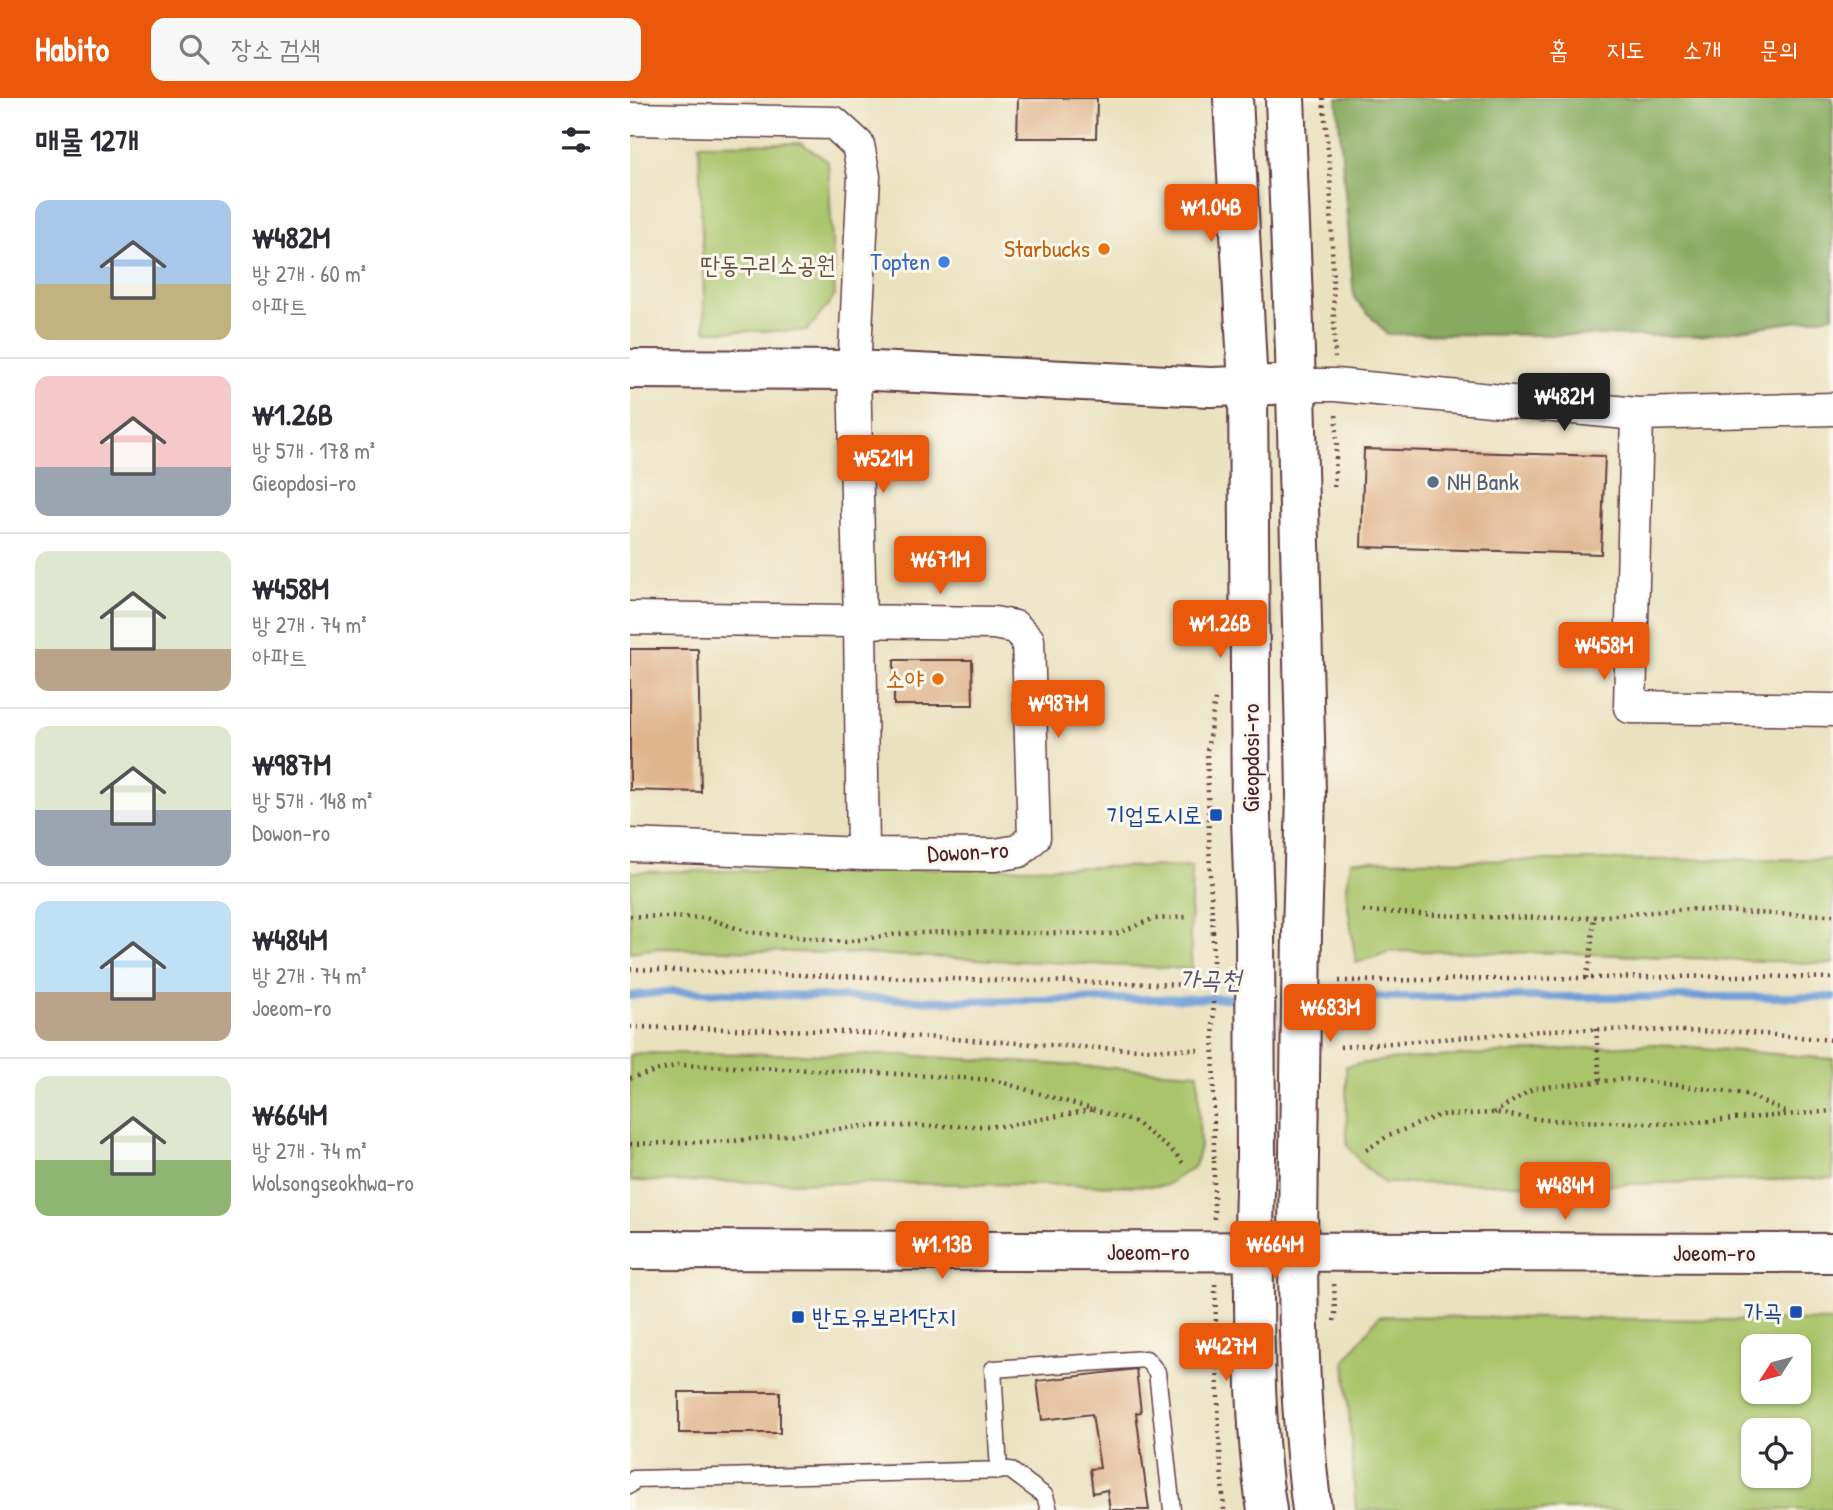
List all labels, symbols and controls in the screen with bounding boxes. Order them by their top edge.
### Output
search box [151,18,641,81]
text: Habito [35,27,109,71]
icon: search [175,30,213,68]
text: 장소 검색 [231,31,321,66]
text: 홈 [1549,33,1568,65]
text: 지도 [1606,33,1645,65]
text: 소개 [1683,33,1721,65]
text: 문의 [1759,33,1798,65]
text: 매물 12개 [35,120,139,160]
icon: filters [557,121,595,159]
pin: ₩1.04B [1154,184,1268,244]
text: ₩1.04B [1181,191,1241,222]
text: ₩482M [252,217,330,257]
icon: home [91,228,175,312]
place label: Starbucks [1004,232,1090,264]
marker: Starbucks [1096,241,1112,257]
place label: Topten [870,245,930,277]
park label: 딴동구리소공원 [700,248,836,280]
marker: Topten [936,254,952,270]
text: 방 2개 · 60 m² [252,258,366,289]
text: 아파트 [252,290,308,321]
pin: ₩482M [1515,374,1613,433]
text: ₩482M [1534,380,1594,411]
text: ₩1.26B [252,394,333,434]
icon: home [91,404,175,488]
text: 방 5개 · 178 m² [252,435,375,466]
pin: ₩521M [834,436,932,495]
text: ₩521M [853,442,913,473]
place label: NH Bank [1447,465,1519,497]
text: Gieopdosi-ro [252,467,356,498]
marker: NH Bank [1425,474,1441,490]
pin: ₩671M [891,536,989,596]
text: ₩671M [910,543,970,574]
text: ₩458M [252,568,329,608]
icon: home [91,579,175,663]
pin: ₩1.26B [1163,601,1277,660]
text: ₩1.26B [1189,607,1251,638]
text: 방 2개 · 74 m² [252,609,366,640]
pin: ₩458M [1555,622,1653,682]
text: ₩458M [1574,629,1634,660]
text: 아파트 [252,641,308,672]
place label: 소야 [885,662,924,694]
marker: 소야 [930,671,946,687]
pin: ₩987M [1009,680,1107,740]
text: ₩987M [1028,687,1088,718]
street label: Gieopdosi-ro [1234,703,1266,812]
text: ₩987M [252,744,331,784]
icon: home [91,754,175,838]
text: 방 5개 · 148 m² [252,785,372,816]
place label: 기업도시로 [1105,798,1202,830]
marker: 기업도시로 [1208,807,1224,823]
text: Dowon-ro [252,817,330,848]
street label: Dowon-ro [927,833,1010,869]
text: ₩484M [252,919,328,959]
icon: home [91,929,175,1013]
text: 방 2개 · 74 m² [252,960,366,991]
water label: 가곡천 [1179,961,1244,996]
pin: ₩683M [1281,984,1379,1044]
text: ₩683M [1300,991,1360,1022]
text: Joeom-ro [252,992,331,1023]
text: ₩664M [252,1094,327,1134]
icon: home [91,1104,175,1188]
text: 방 2개 · 74 m² [252,1135,366,1166]
pin: ₩484M [1516,1162,1614,1222]
text: Wolsongseokhwa-ro [252,1167,414,1198]
text: ₩484M [1536,1169,1594,1200]
pin: ₩1.13B [885,1222,999,1281]
pin: ₩664M [1226,1222,1324,1281]
text: ₩1.13B [912,1228,972,1259]
text: ₩664M [1246,1228,1304,1259]
street label: Joeom-ro [1107,1235,1190,1267]
street label: Joeom-ro [1673,1236,1756,1268]
place label: 가곡 [1743,1295,1782,1327]
place label: 반도유보라1단지 [812,1300,956,1332]
marker: 가곡 [1788,1304,1804,1320]
marker: 반도유보라1단지 [790,1309,806,1325]
pin: ₩427M [1177,1324,1275,1383]
text: ₩427M [1195,1330,1257,1361]
north arrow [1741,1334,1811,1404]
map controls [1741,1334,1811,1488]
button: locate [1741,1418,1811,1488]

